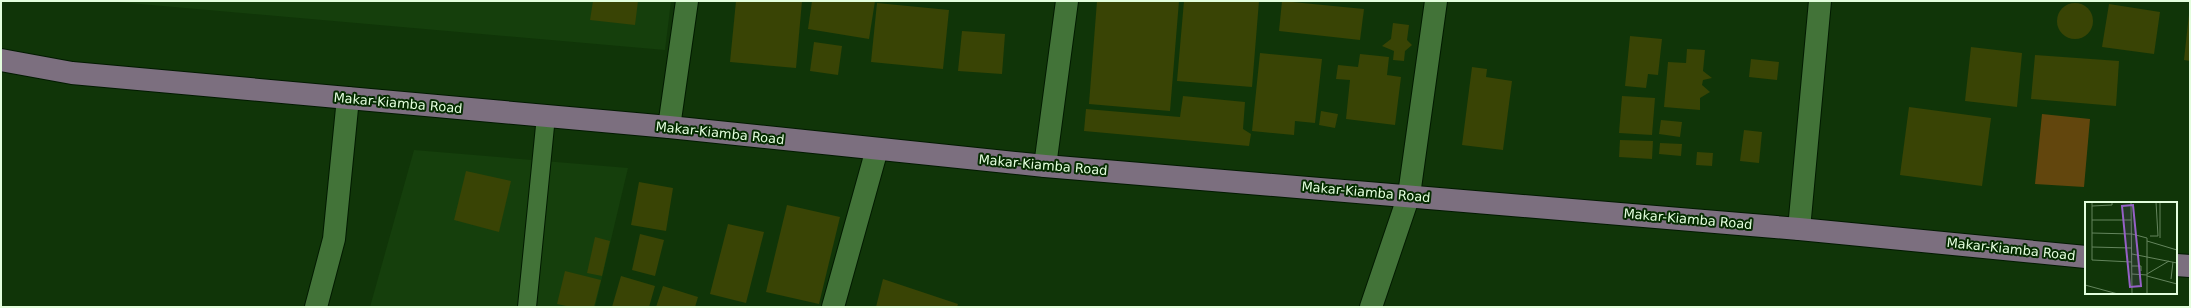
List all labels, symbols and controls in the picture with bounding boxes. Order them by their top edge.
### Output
street label: Makar-Kiamba Road [333,90,463,116]
street label: Makar-Kiamba Road [655,119,785,147]
street label: Makar-Kiamba Road [978,152,1108,178]
street label: Makar-Kiamba Road [1301,179,1431,205]
inset map [2085,202,2177,294]
street label: Makar-Kiamba Road [1623,206,1753,232]
street label: Makar-Kiamba Road [1946,235,2076,263]

